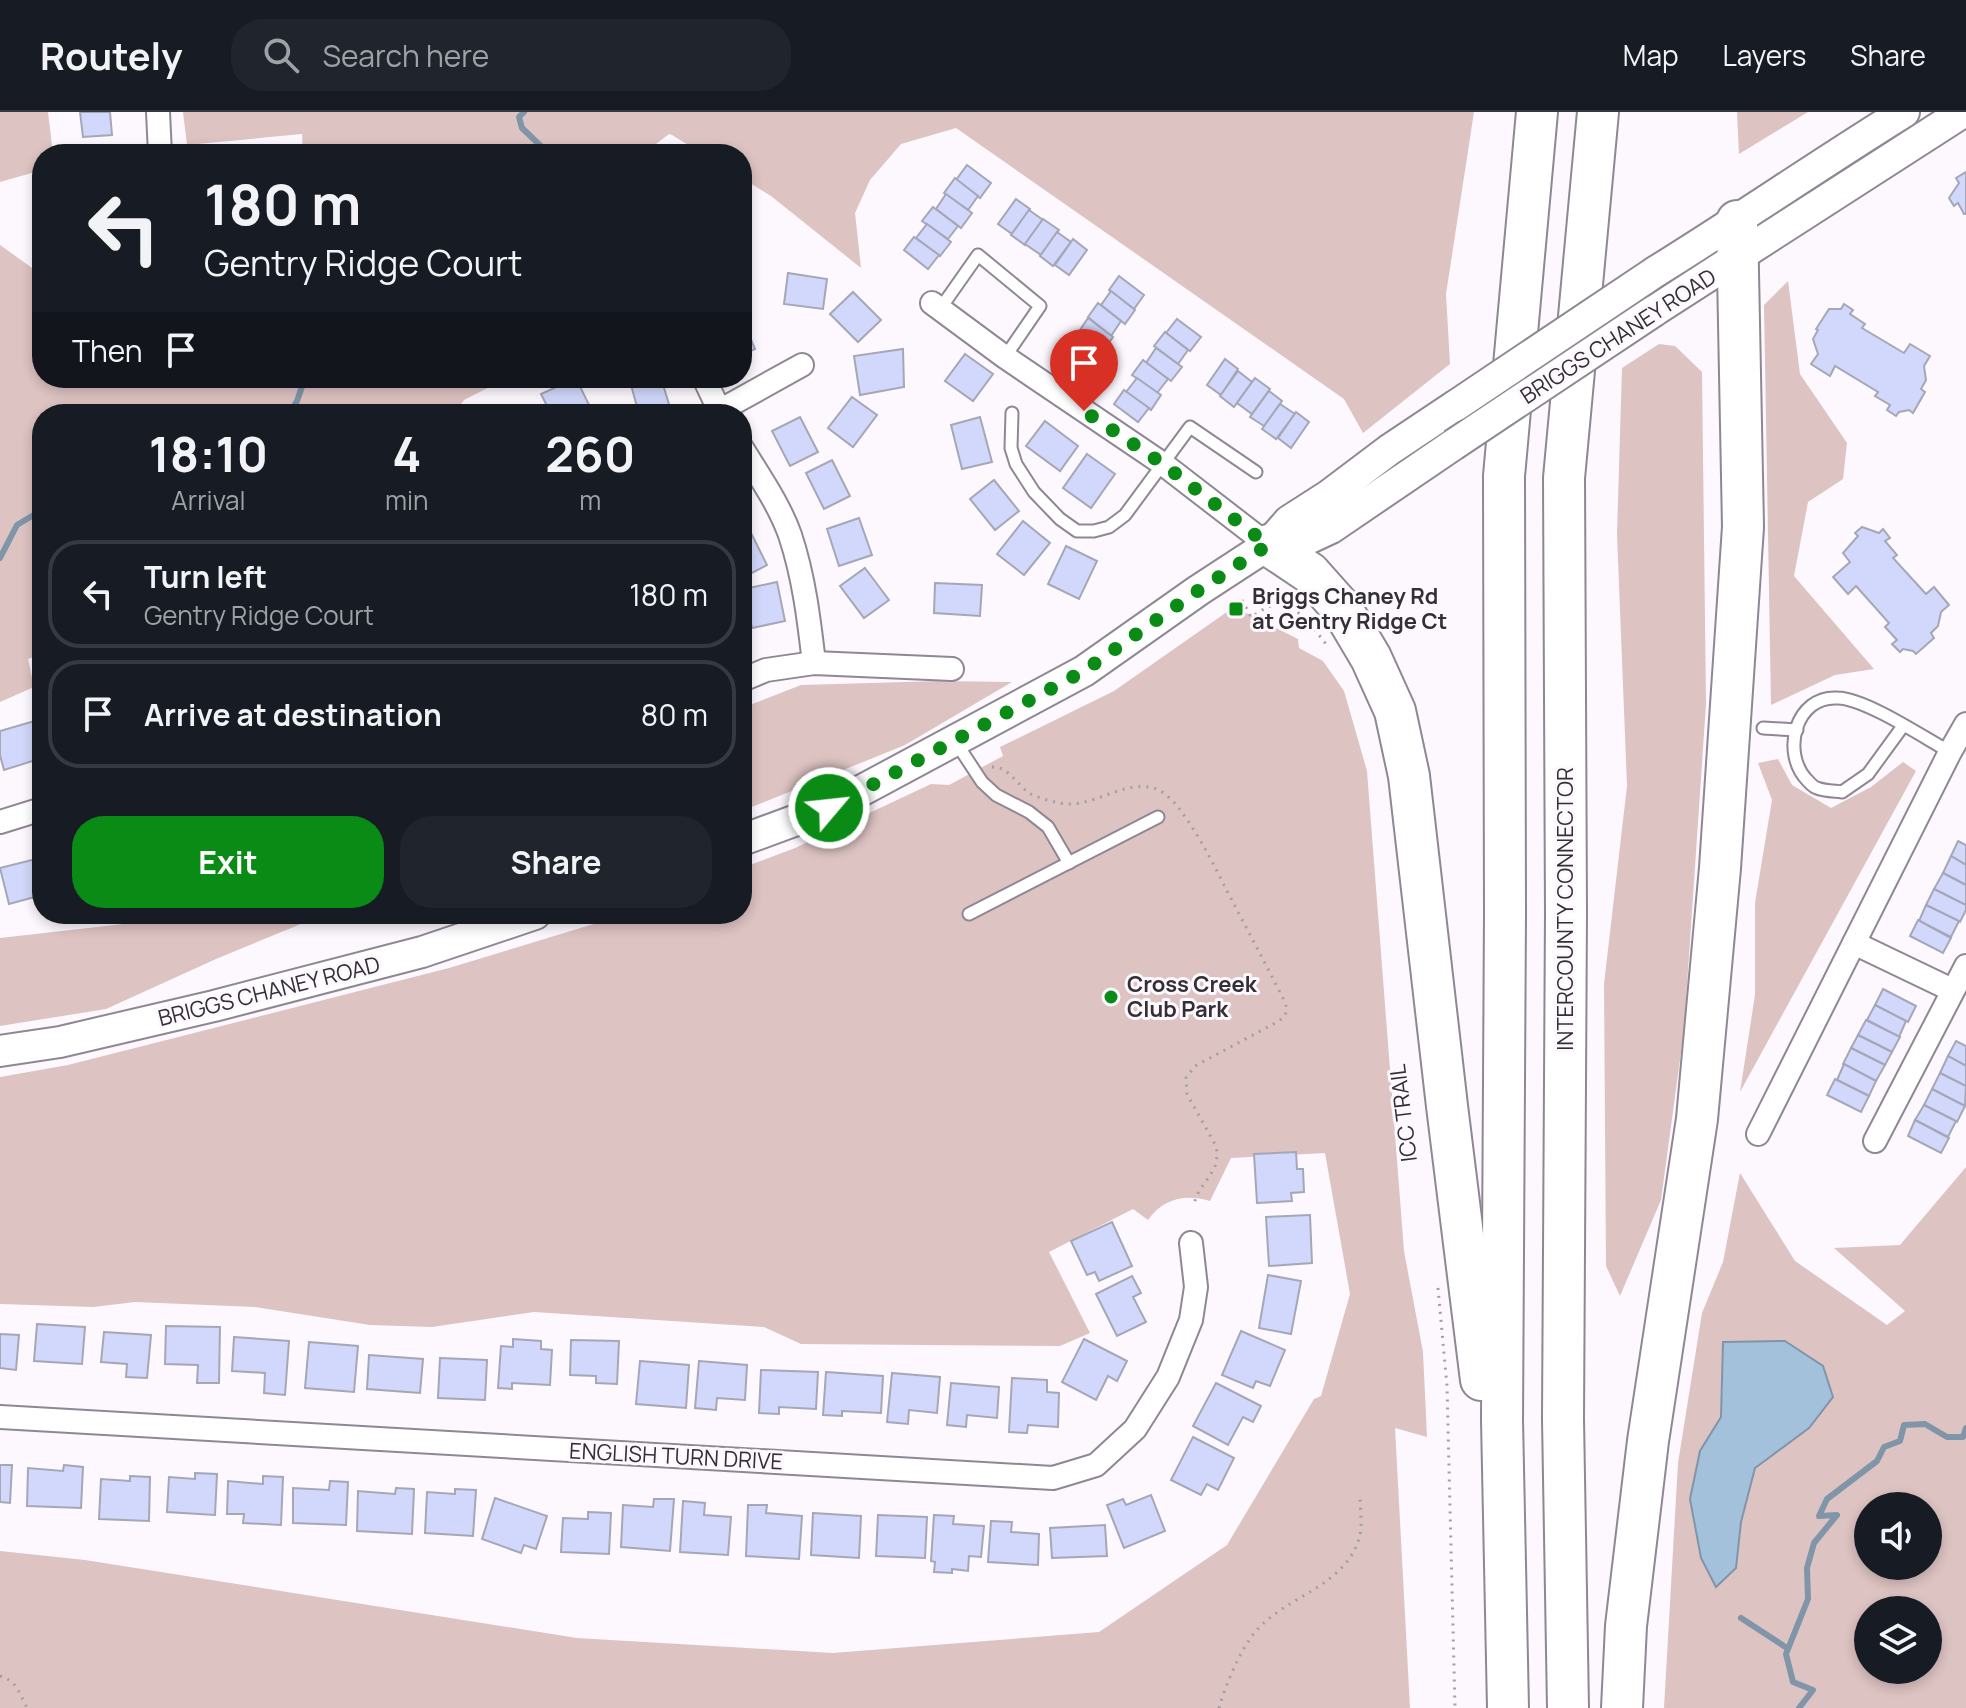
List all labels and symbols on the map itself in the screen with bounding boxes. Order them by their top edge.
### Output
street label: BRIGGS CHANEY ROAD [1514,261,1722,411]
pin [1050,329,1118,411]
place label: Briggs Chaney Rd at Gentry Ridge Ct [1252,581,1447,636]
marker: Briggs Chaney Rd at Gentry Ridge Ct [1227,600,1245,618]
position arrow [787,766,871,850]
street label: INTERCOUNTY CONNECTOR [1550,767,1580,1051]
street label: BRIGGS CHANEY ROAD [155,949,383,1033]
place label: Cross Creek Club Park [1127,969,1258,1024]
marker: Cross Creek Club Park [1102,988,1120,1006]
street label: ICC TRAIL [1382,1062,1424,1164]
street label: ENGLISH TURN DRIVE [568,1435,784,1477]

